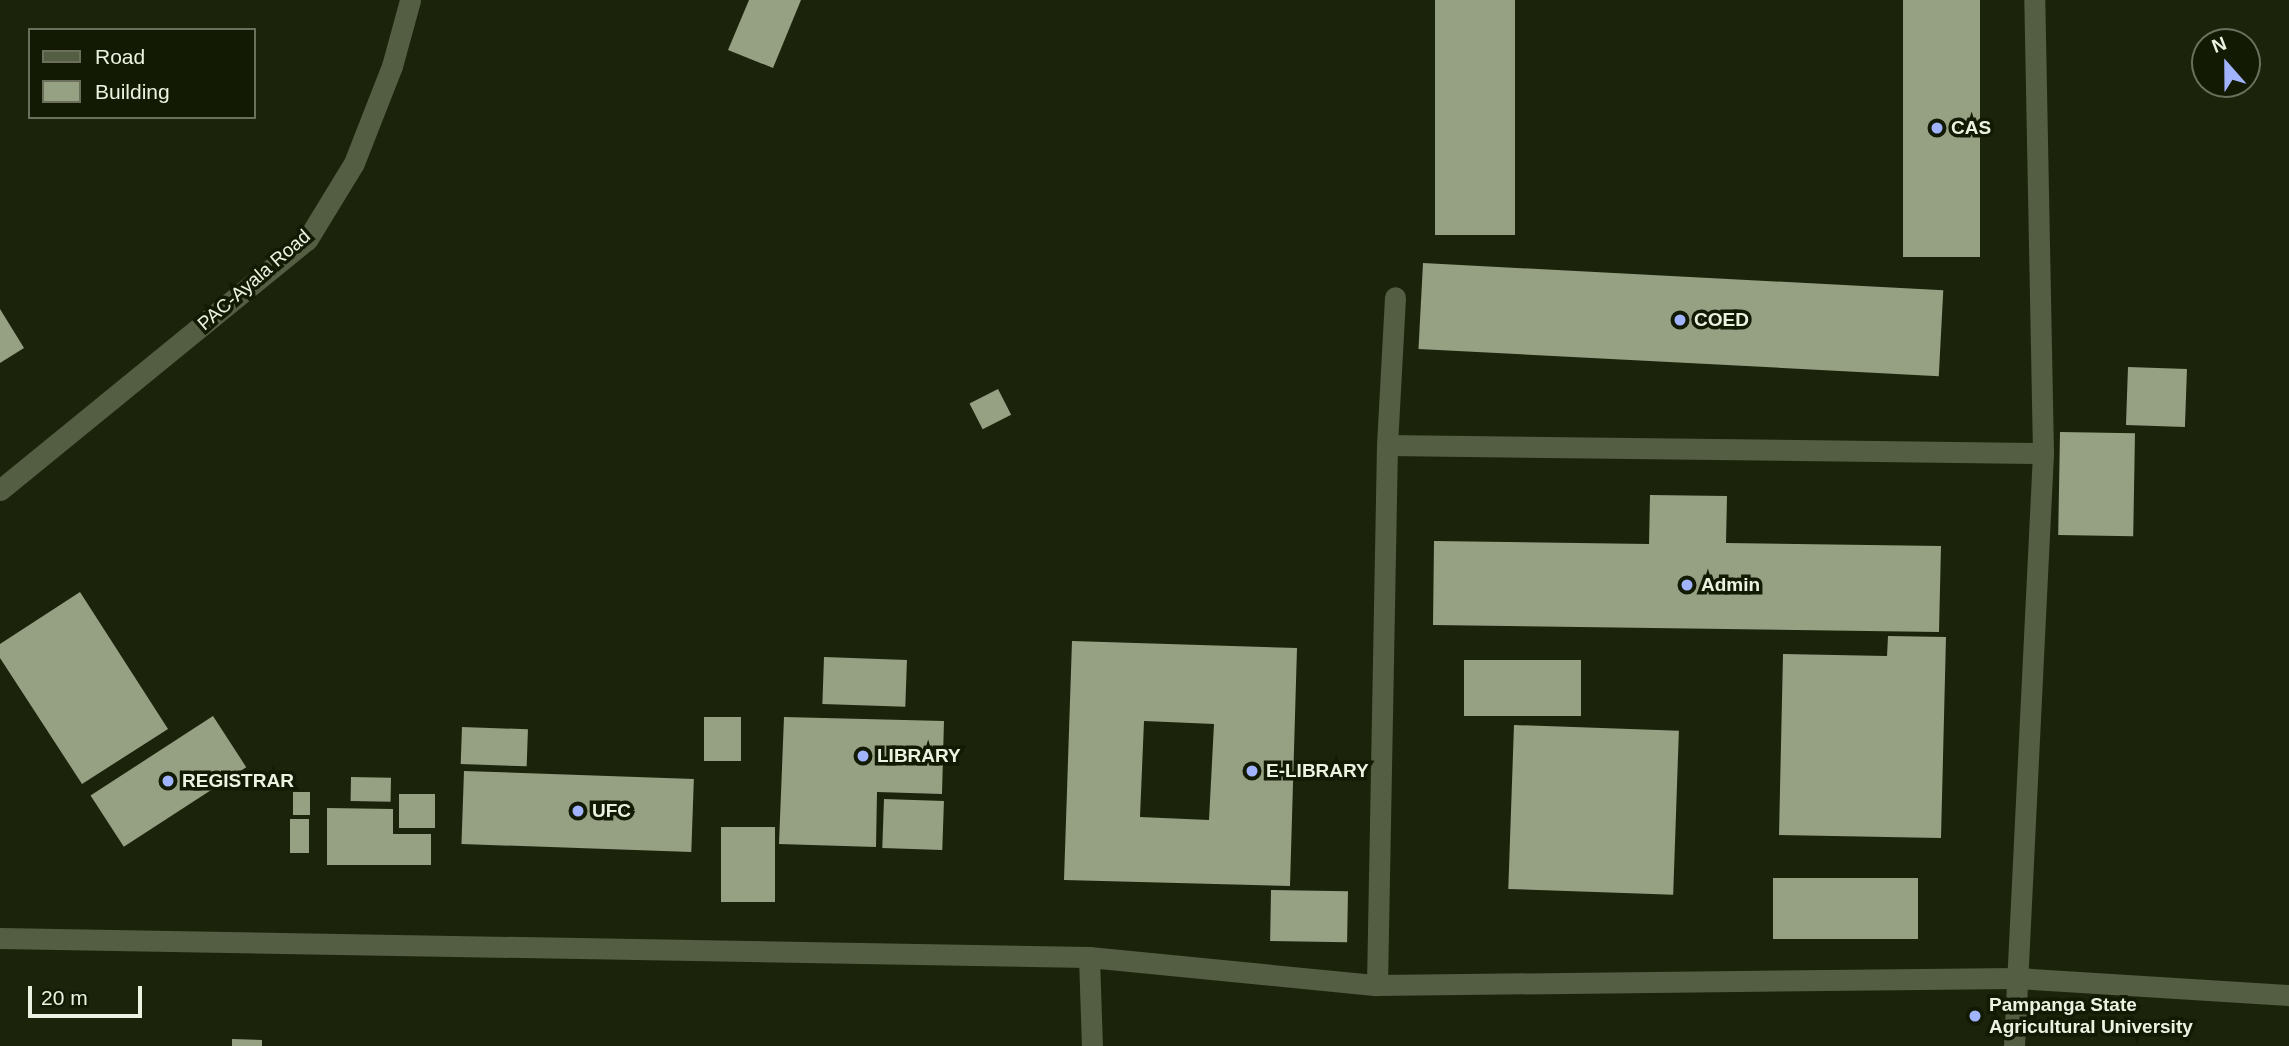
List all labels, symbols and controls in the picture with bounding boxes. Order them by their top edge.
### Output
legend [28,28,256,119]
north arrow [2191,28,2261,98]
text: N [2209,33,2229,57]
text: Road [95,45,145,68]
text: Building [95,80,170,103]
place label: CAS [1951,117,1991,139]
marker: CAS [1929,120,1945,136]
street label: PAC-Ayala Road [193,225,315,335]
place label: COED [1694,309,1749,331]
marker: COED [1672,312,1688,328]
place label: Admin [1701,574,1760,596]
marker: Admin [1679,577,1695,593]
place label: LIBRARY [877,745,961,767]
marker: LIBRARY [855,748,871,764]
place label: E-LIBRARY [1266,760,1369,782]
marker: E-LIBRARY [1244,763,1260,779]
place label: REGISTRAR [182,770,294,792]
marker: REGISTRAR [160,773,176,789]
place label: UFC [592,800,631,822]
marker: UFC [570,803,586,819]
scale bar [32,972,145,1016]
text: 20 m [41,986,88,1009]
place label: Pampanga State Agricultural University [1989,994,2193,1038]
marker: Pampanga State Agricultural University [1967,1008,1983,1024]

